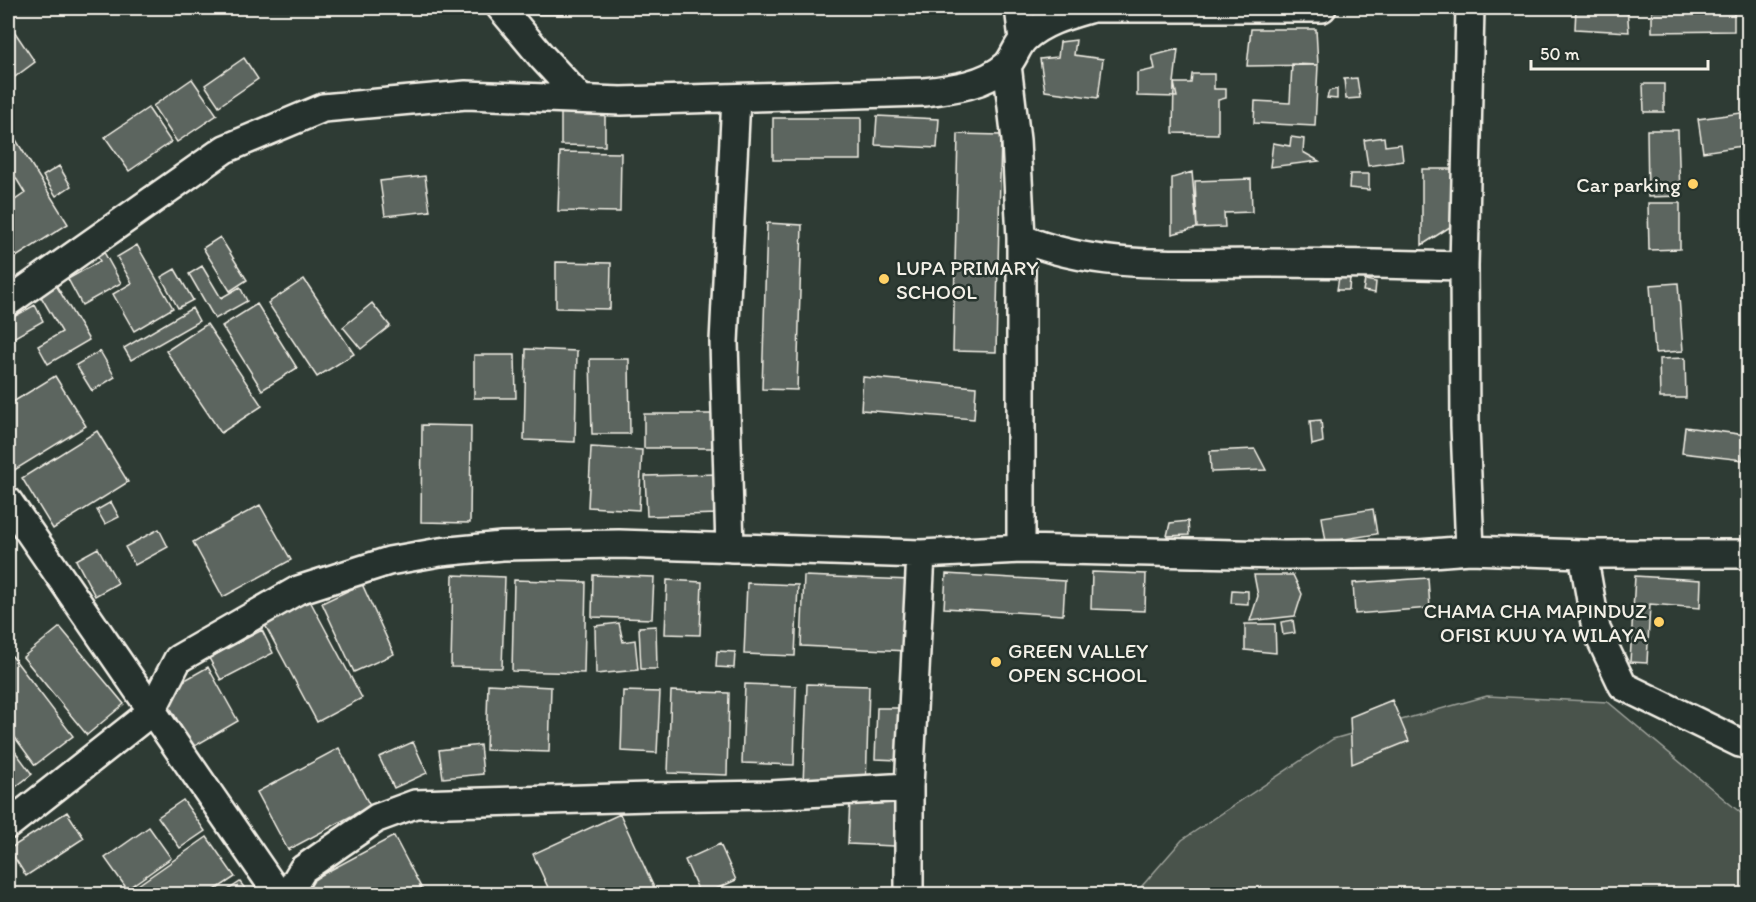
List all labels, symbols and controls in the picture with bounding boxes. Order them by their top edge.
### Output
scale bar [1531,33,1708,71]
text: 50 m [1540,43,1580,65]
place label: Car parking [1576,172,1681,197]
marker: Car parking [1686,177,1700,191]
place label: LUPA PRIMARY SCHOOL [896,255,1038,304]
marker: LUPA PRIMARY SCHOOL [877,272,891,286]
place label: CHAMA CHA MAPINDUZ OFISI KUU YA WILAYA [1424,598,1648,647]
marker: CHAMA CHA MAPINDUZ OFISI KUU YA WILAYA [1652,615,1666,629]
place label: GREEN VALLEY OPEN SCHOOL [1008,638,1148,687]
marker: GREEN VALLEY OPEN SCHOOL [989,655,1003,669]

